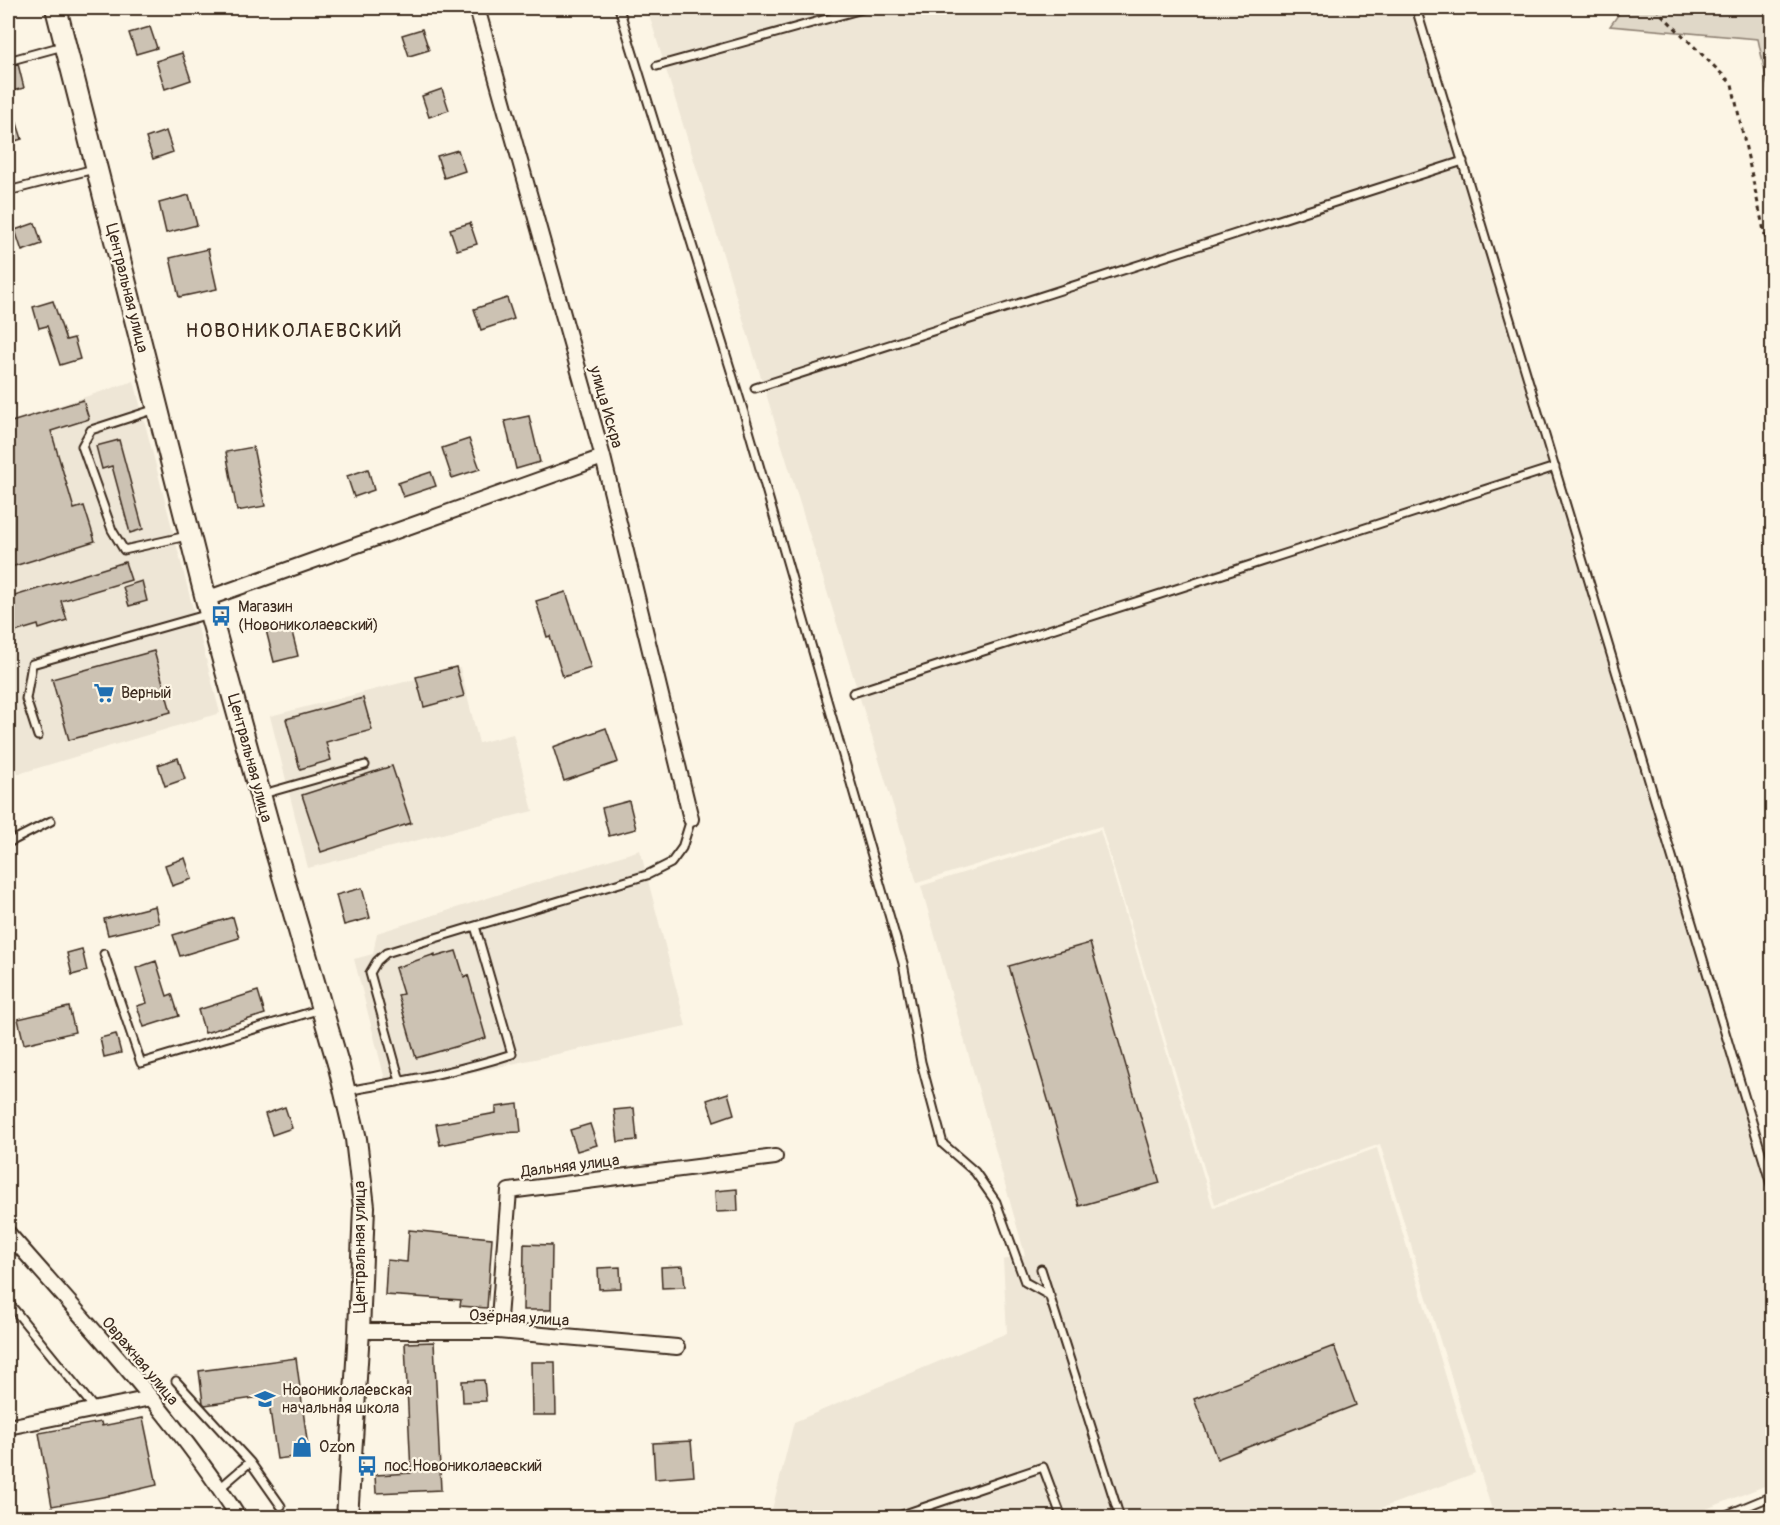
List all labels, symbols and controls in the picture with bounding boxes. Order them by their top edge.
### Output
street label: Центральная улица [101,221,153,355]
district label: НОВОНИКОЛАЕВСКИЙ [186,318,402,343]
street label: улица Искра [584,363,627,450]
place label: Магазин (Новониколаевский) [238,597,379,635]
bus stop icon: Магазин (Новониколаевский) [209,604,233,628]
supermarket icon: Верный [92,681,116,705]
place label: Верный [121,683,171,703]
street label: Центральная улица [223,692,277,824]
street label: Дальняя улица [519,1150,620,1182]
street label: Центральная улица [350,1181,370,1313]
street label: Озёрная улица [468,1305,570,1331]
street label: Овражная улица [97,1313,183,1409]
place label: Новониколаевская начальная школа [282,1380,412,1418]
school or university icon: Новониколаевская начальная школа [253,1387,277,1411]
shop icon: Ozon [290,1435,314,1459]
place label: Ozon [319,1437,355,1457]
bus stop icon: пос.Новониколаевский [355,1454,379,1478]
place label: пос.Новониколаевский [384,1456,542,1476]

